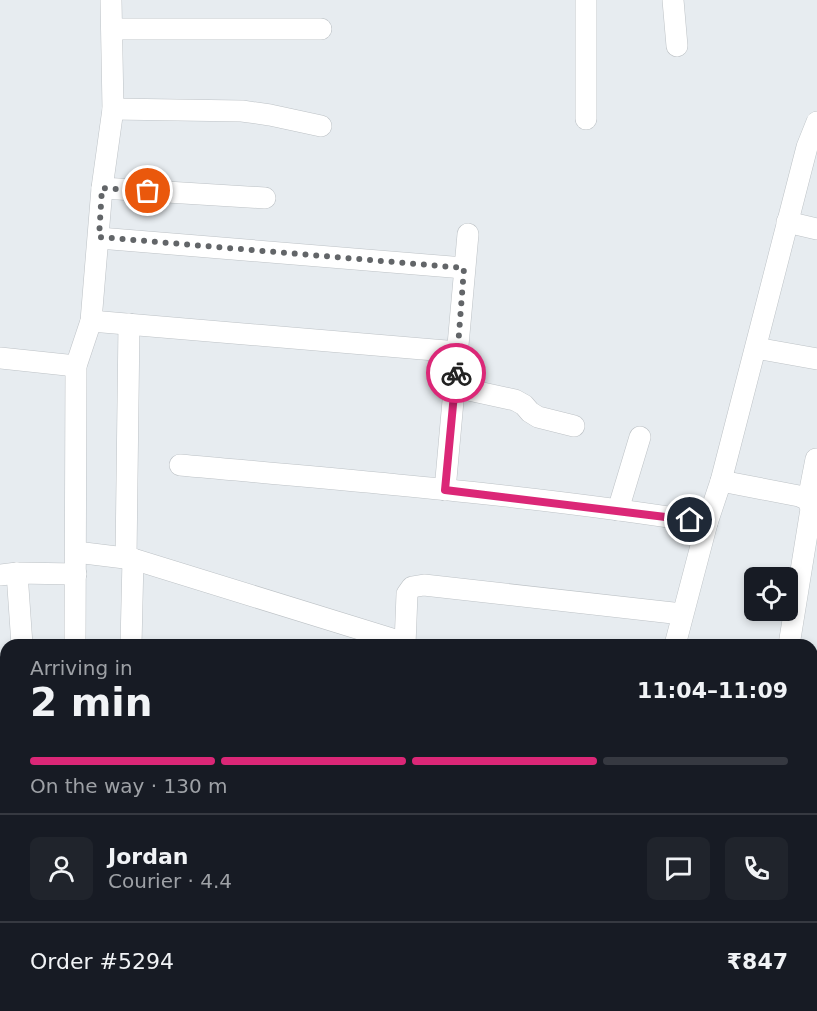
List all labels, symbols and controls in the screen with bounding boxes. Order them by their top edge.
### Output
pin [122,165,173,216]
icon: bag [131,174,164,207]
courier [426,343,486,403]
icon: bike [440,357,473,390]
pin [664,494,715,545]
icon: home [673,503,706,536]
map controls [744,567,798,621]
button: locate [744,567,798,621]
text: Arriving in [30,656,133,680]
text: 11:04–11:09 [637,678,788,703]
text: 2 min [30,680,152,725]
text: On the way · 130 m [30,774,228,798]
button: person [30,837,93,900]
button: chat [647,837,710,900]
button: phone [725,837,788,900]
text: Jordan [108,844,188,869]
text: Courier · 4.4 [108,869,232,893]
text: Order #5294 [30,949,174,974]
text: ₹847 [727,949,788,974]

